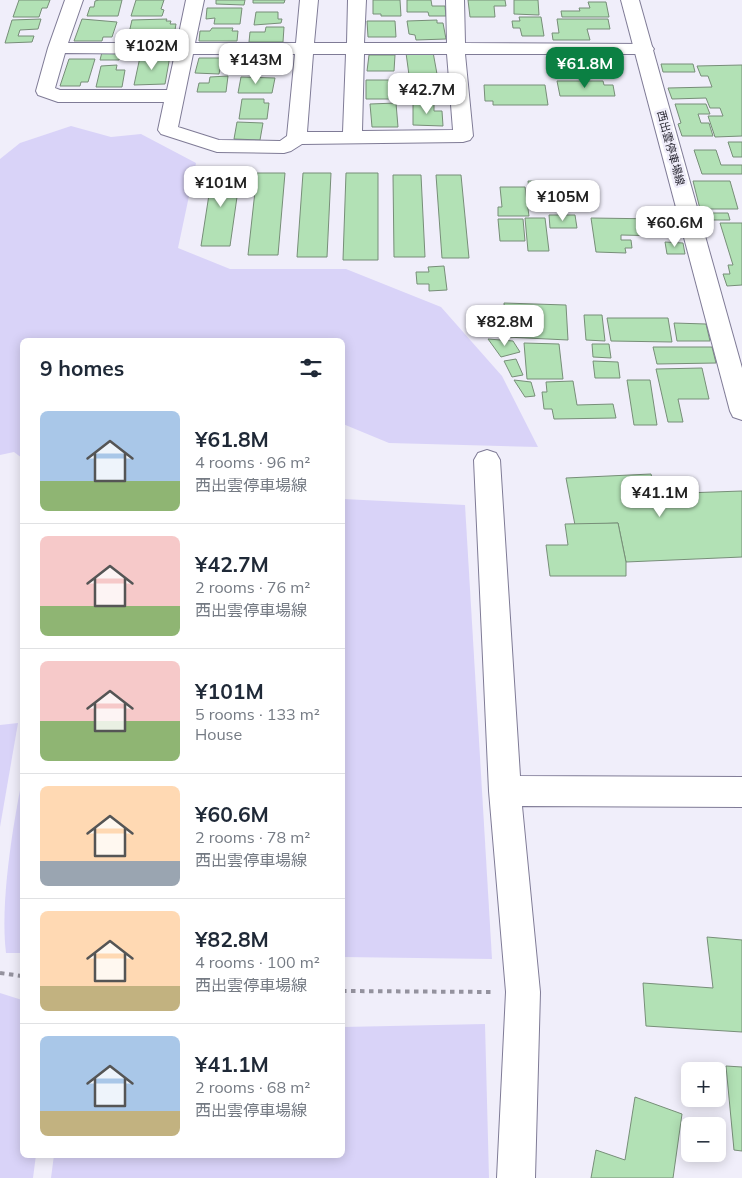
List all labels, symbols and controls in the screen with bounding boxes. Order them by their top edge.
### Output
pin: ¥102M [117,28,187,71]
text: ¥102M [126,35,178,55]
pin: ¥143M [221,42,291,85]
pin: ¥61.8M [544,46,626,89]
text: ¥143M [230,49,282,69]
text: ¥61.8M [557,53,613,73]
pin: ¥42.7M [386,72,468,115]
text: ¥42.7M [399,79,455,99]
street label: 西出雲停車場線 [654,109,688,187]
pin: ¥101M [186,166,256,208]
text: ¥101M [195,172,247,192]
pin: ¥105M [528,180,598,222]
text: ¥105M [537,186,589,206]
pin: ¥60.6M [634,206,716,248]
text: ¥60.6M [647,212,703,232]
pin: ¥82.8M [464,304,546,347]
text: ¥82.8M [477,311,533,331]
icon: filters [297,354,325,382]
text: 9 homes [40,355,124,381]
text: ¥61.8M [195,426,269,452]
icon: home [80,431,140,491]
text: 4 rooms · 96 m² [195,452,310,472]
text: 西出雲停車場線 [195,475,307,495]
pin: ¥41.1M [619,476,701,518]
text: ¥41.1M [632,482,688,502]
text: ¥42.7M [195,551,269,577]
icon: home [80,556,140,616]
text: 2 rooms · 76 m² [195,577,310,597]
text: 西出雲停車場線 [195,600,307,620]
text: ¥101M [195,678,264,704]
icon: home [80,681,140,741]
text: 5 rooms · 133 m² [195,704,320,724]
text: House [195,724,242,744]
text: ¥60.6M [195,801,269,827]
icon: home [80,806,140,866]
text: 2 rooms · 78 m² [195,827,310,847]
text: 西出雲停車場線 [195,850,307,870]
text: ¥82.8M [195,926,269,952]
icon: home [80,931,140,991]
text: 4 rooms · 100 m² [195,952,320,972]
text: 西出雲停車場線 [195,975,307,995]
text: ¥41.1M [195,1051,269,1077]
icon: home [80,1056,140,1116]
map controls [681,1062,726,1162]
button: + [681,1062,726,1107]
text: 2 rooms · 68 m² [195,1077,310,1097]
text: 西出雲停車場線 [195,1100,307,1120]
button: − [681,1117,726,1162]

